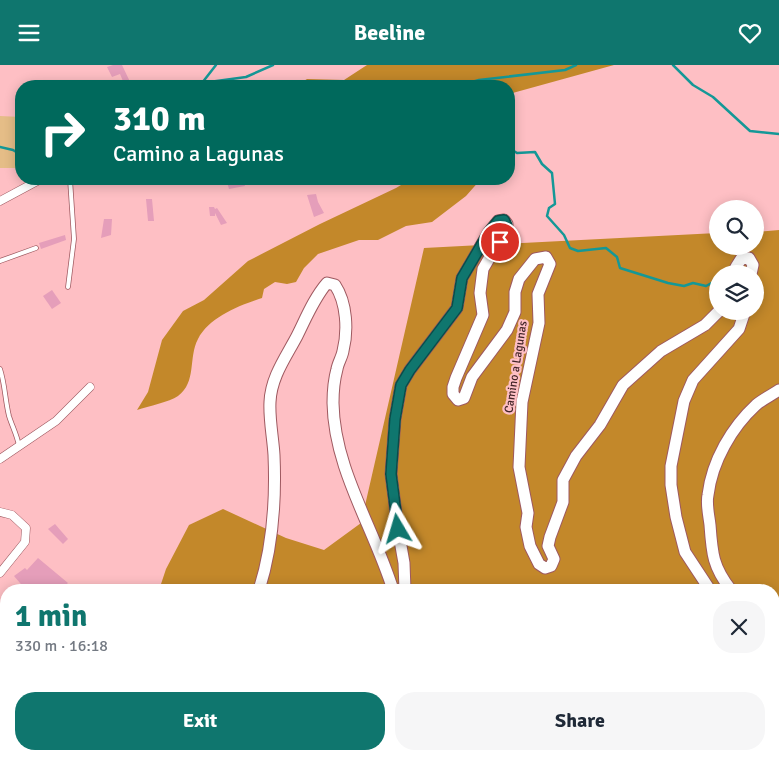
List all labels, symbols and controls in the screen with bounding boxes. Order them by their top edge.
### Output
icon: menu [15,19,43,47]
text: Beeline [354,19,425,46]
icon: heart [736,19,764,47]
text: 310 m [113,97,206,140]
icon: right [30,100,95,165]
text: Camino a Lagunas [113,140,284,167]
map controls [709,200,764,320]
button: search [709,200,764,255]
pin [479,221,521,263]
icon: arrive [486,228,514,256]
button: layers [709,265,764,320]
street label: Camino a Lagunas [501,320,531,414]
position arrow [371,502,423,554]
text: 1 min [15,598,87,635]
button: close [713,601,765,653]
text: 330 m · 16:18 [15,636,108,656]
button: Exit [15,692,385,750]
button: Share [395,692,765,750]

